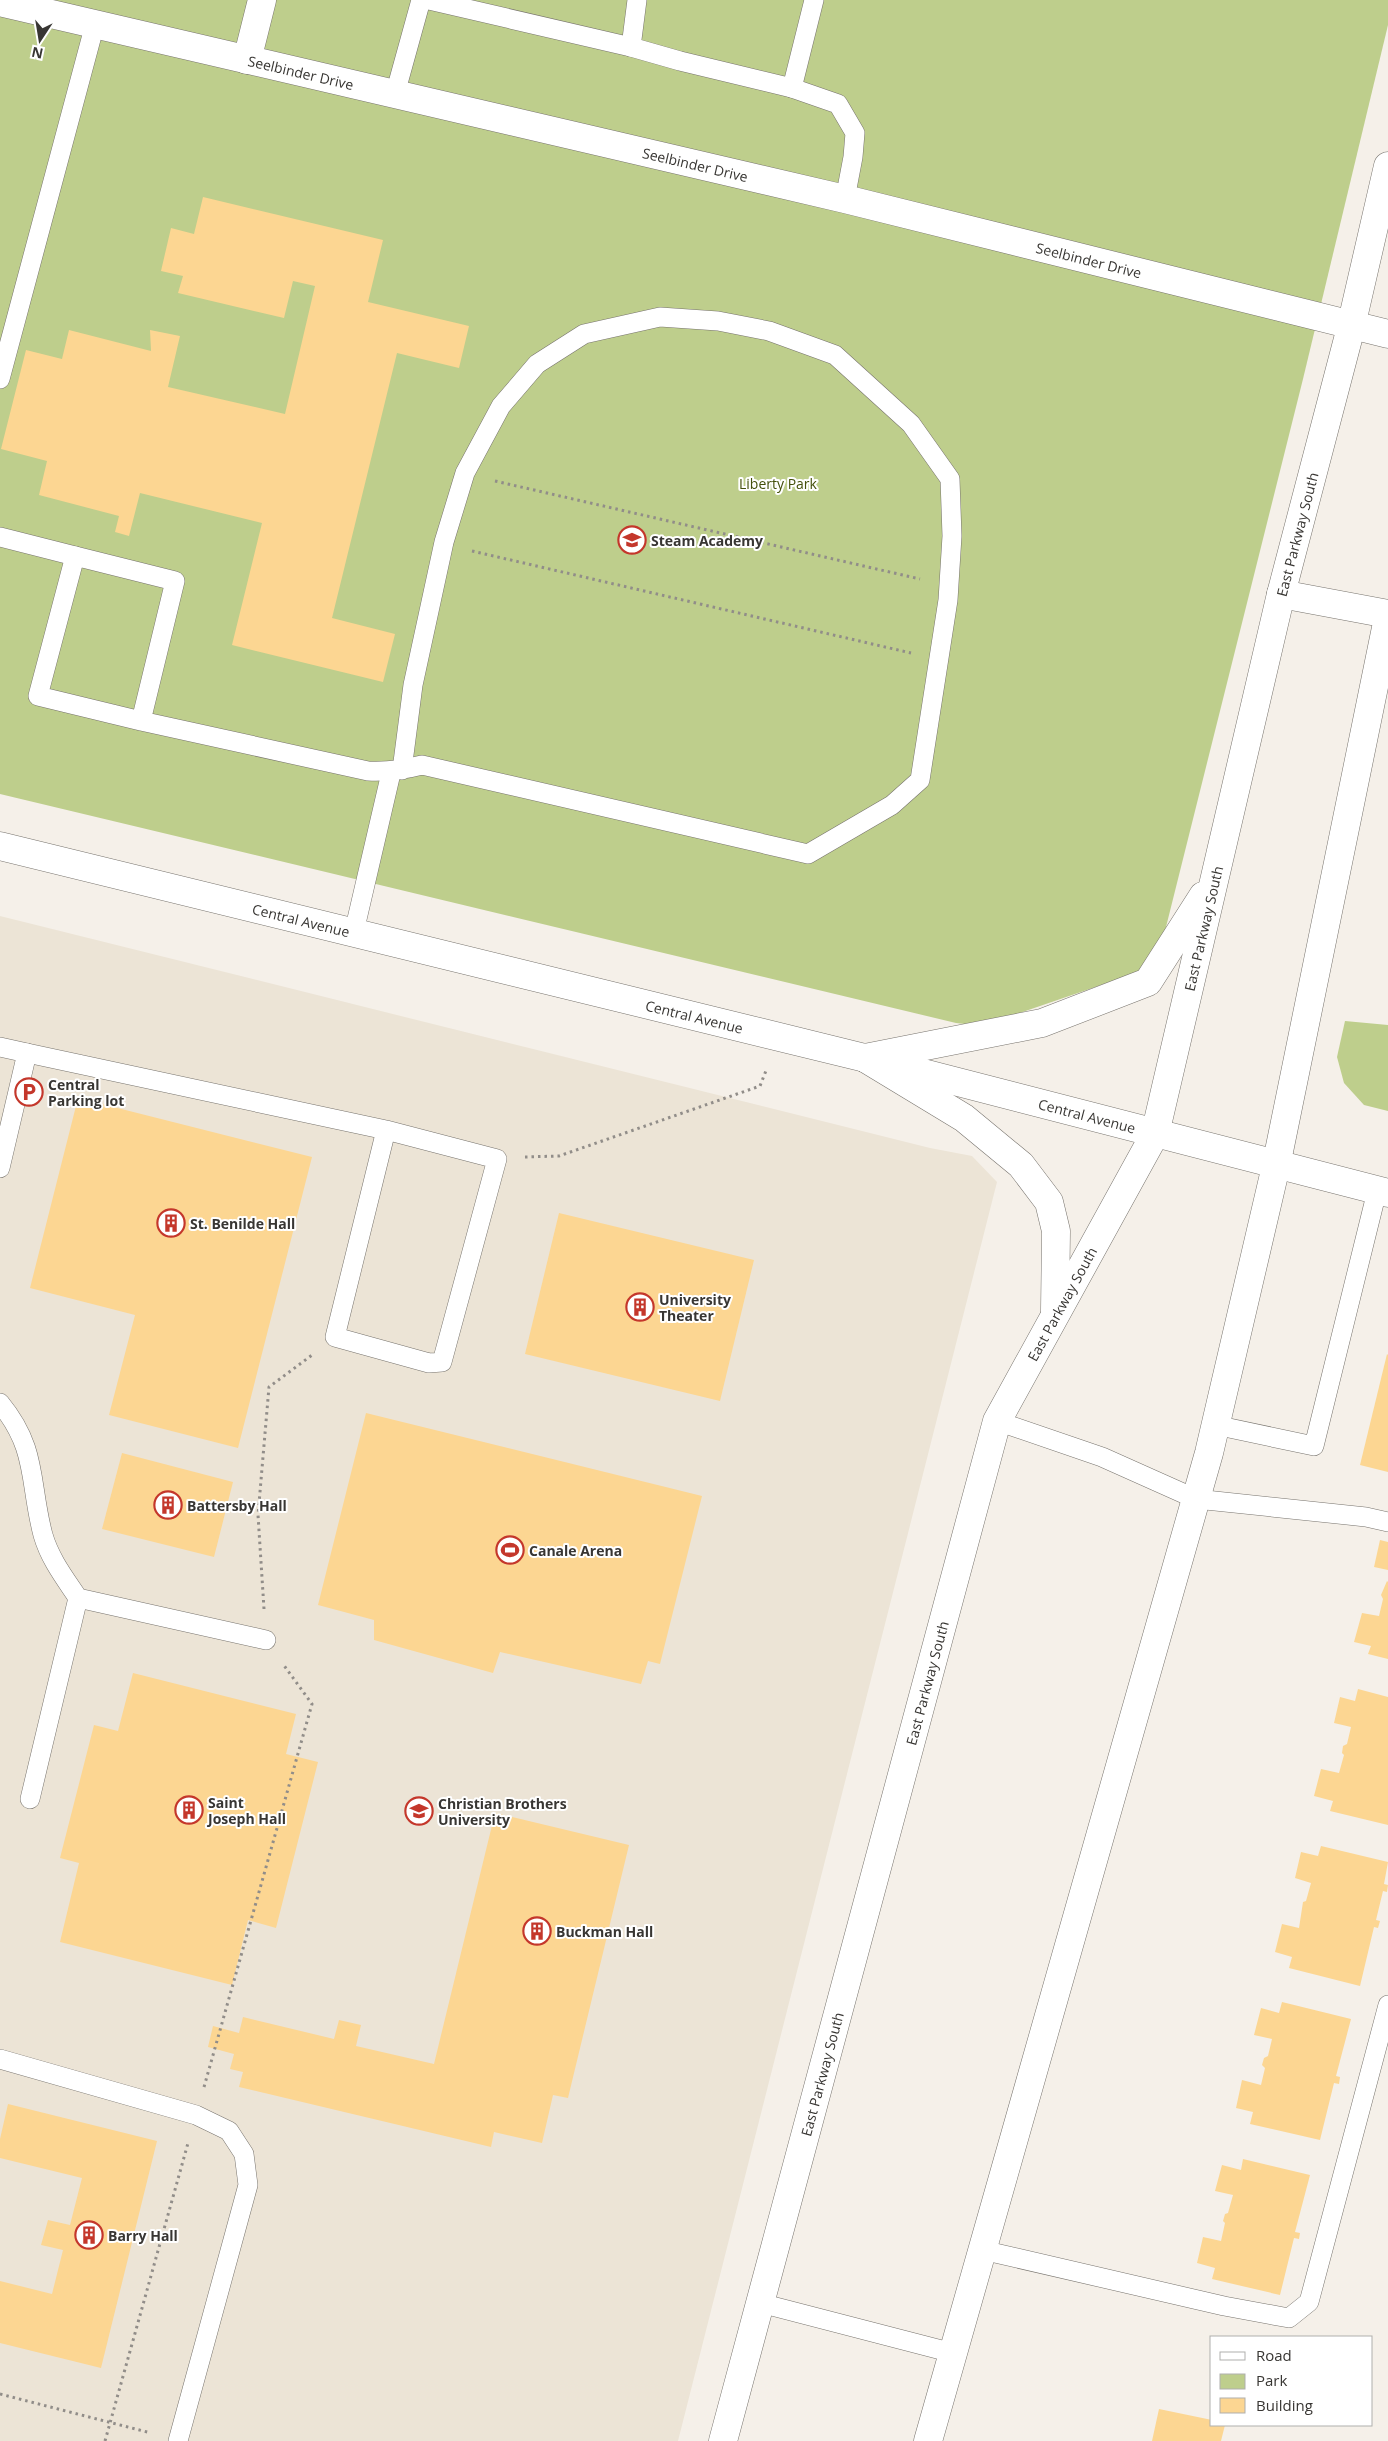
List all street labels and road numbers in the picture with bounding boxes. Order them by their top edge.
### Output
street label: Seelbinder Drive [246,51,356,94]
street label: Seelbinder Drive [641,143,750,186]
street label: Seelbinder Drive [1034,237,1144,282]
street label: East Parkway South [1271,470,1322,599]
street label: East Parkway South [1179,864,1227,993]
street label: Central Avenue [250,899,352,941]
street label: Central Avenue [644,995,745,1037]
street label: Central Avenue [1036,1094,1138,1137]
street label: East Parkway South [1022,1243,1101,1364]
street label: East Parkway South [901,1619,952,1747]
street label: East Parkway South [796,2010,847,2138]

